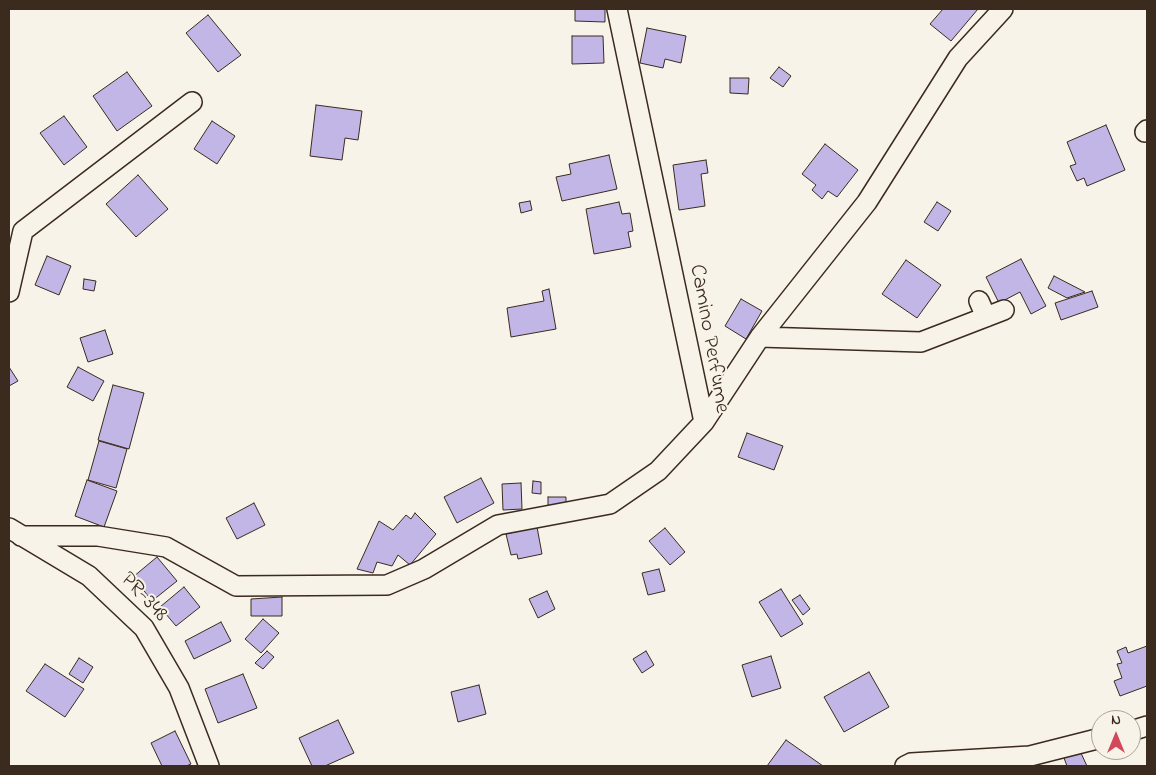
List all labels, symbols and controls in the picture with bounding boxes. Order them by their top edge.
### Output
street label: Camino Perfume [682,263,734,415]
street label: PR-348 [113,568,173,628]
north arrow [1091,710,1141,760]
text: N [1111,710,1121,731]

